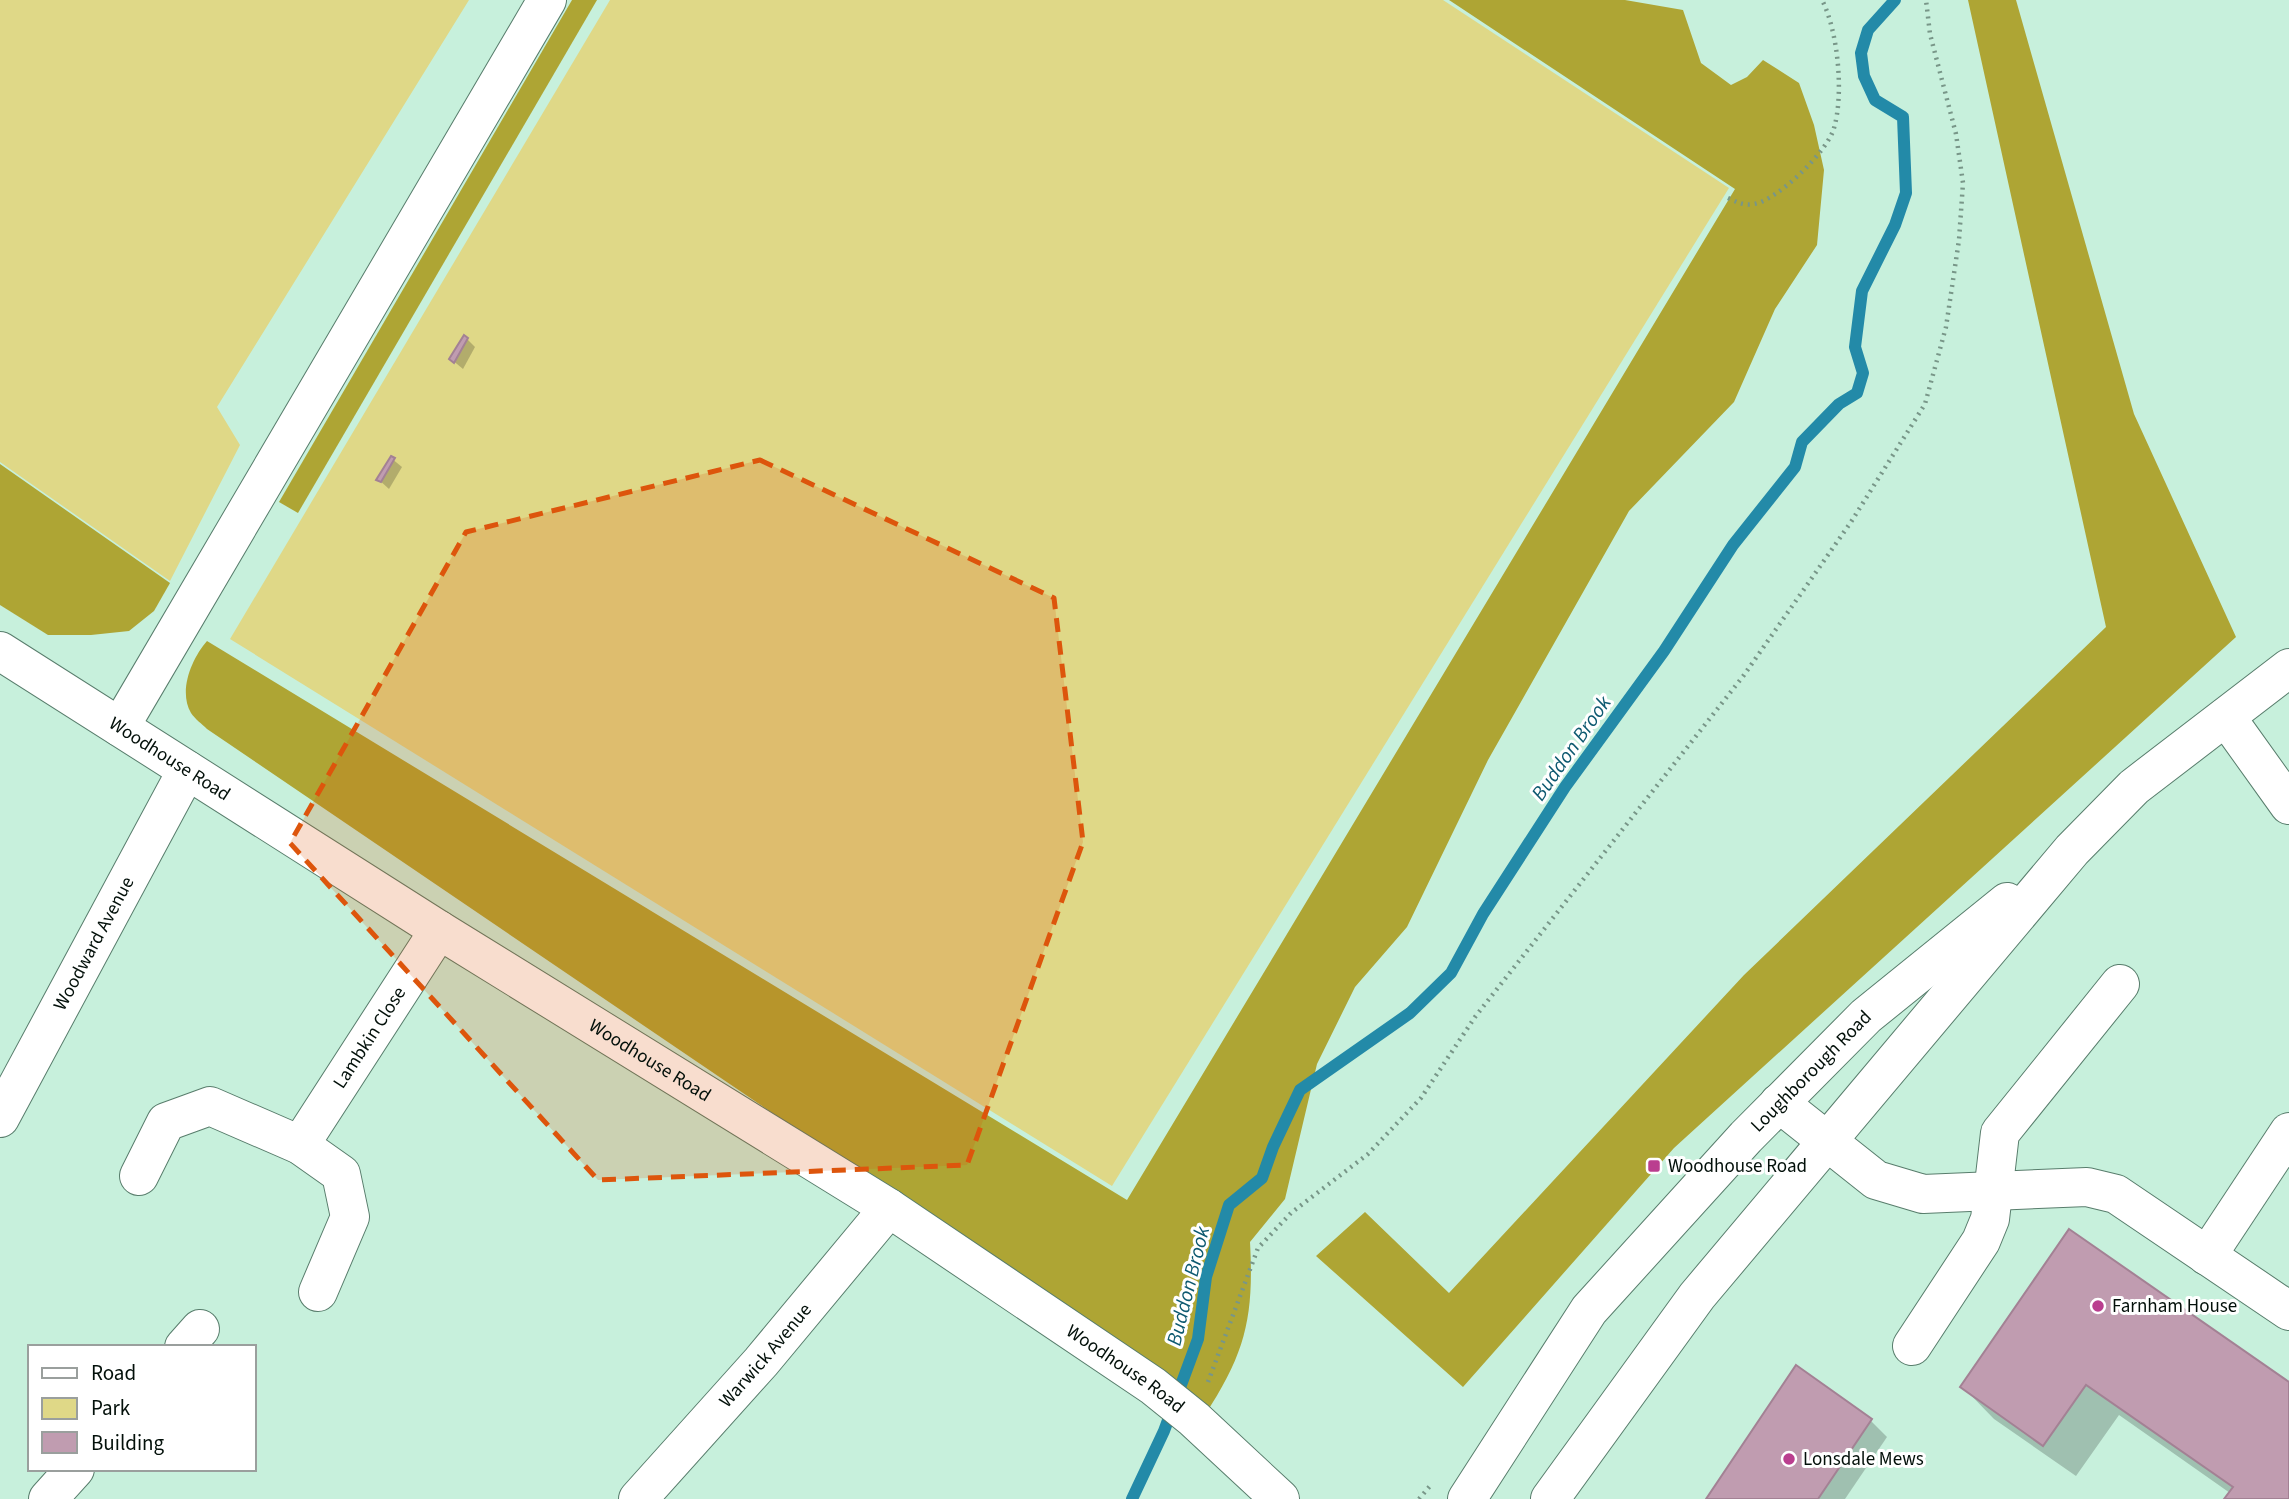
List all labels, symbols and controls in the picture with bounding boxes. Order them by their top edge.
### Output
water label: Buddon Brook [1524,689,1619,807]
street label: Woodhouse Road [104,710,236,808]
street label: Woodward Avenue [47,872,141,1015]
street label: Lambkin Close [326,981,413,1094]
street label: Loughborough Road [1744,1004,1878,1138]
street label: Woodhouse Road [584,1012,716,1108]
place label: Woodhouse Road [1668,1153,1807,1180]
marker: Woodhouse Road [1646,1158,1662,1174]
water label: Buddon Brook [1159,1222,1218,1349]
place label: Farnham House [2112,1293,2237,1320]
street label: Warwick Avenue [713,1297,818,1414]
marker: Farnham House [2090,1298,2106,1314]
street label: Woodhouse Road [1061,1318,1190,1420]
legend [28,1345,256,1471]
text: Road [91,1358,136,1388]
text: Park [91,1393,131,1423]
text: Building [91,1428,165,1458]
place label: Lonsdale Mews [1803,1446,1924,1473]
marker: Lonsdale Mews [1781,1451,1797,1467]

